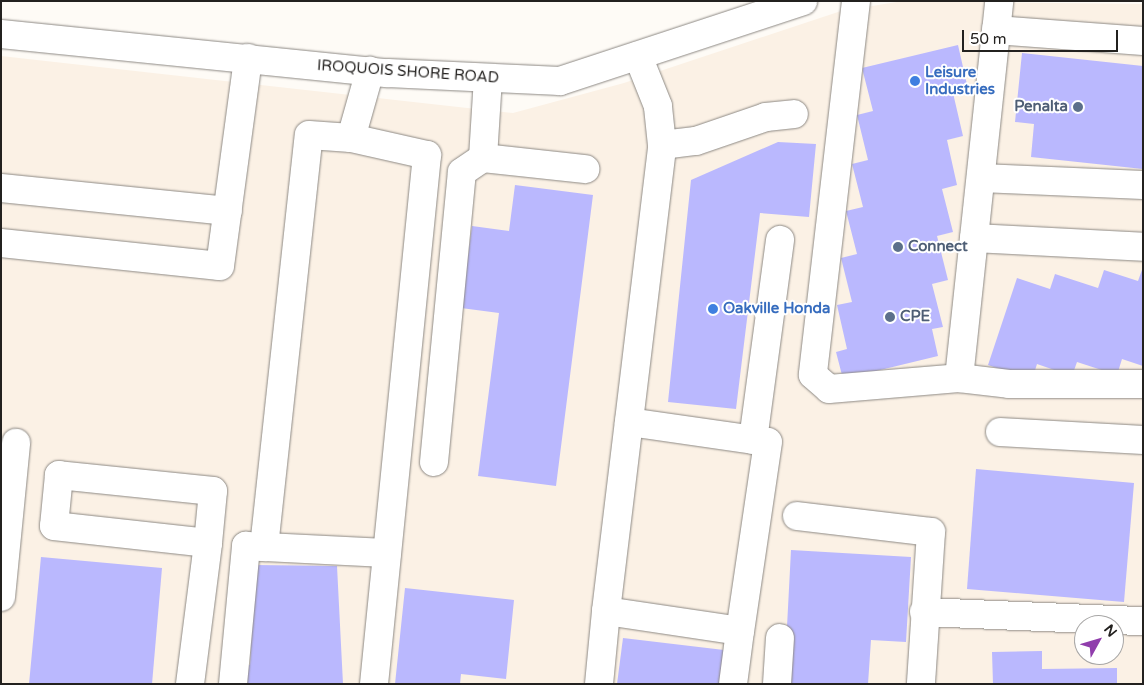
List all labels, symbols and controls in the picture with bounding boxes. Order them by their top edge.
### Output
scale bar [964,20,1120,52]
text: 50 m [970,30,1007,48]
street label: IROQUOIS SHORE ROAD [316,57,500,87]
place label: Leisure Industries [925,63,995,98]
marker: Leisure Industries [909,75,921,87]
place label: Penalta [1014,98,1068,116]
marker: Penalta [1072,101,1084,113]
place label: Connect [908,238,968,256]
marker: Connect [892,241,904,253]
place label: Oakville Honda [723,300,830,318]
marker: Oakville Honda [707,303,719,315]
place label: CPE [900,308,930,326]
marker: CPE [884,311,896,323]
north arrow [1074,615,1124,665]
text: N [1100,621,1120,641]

